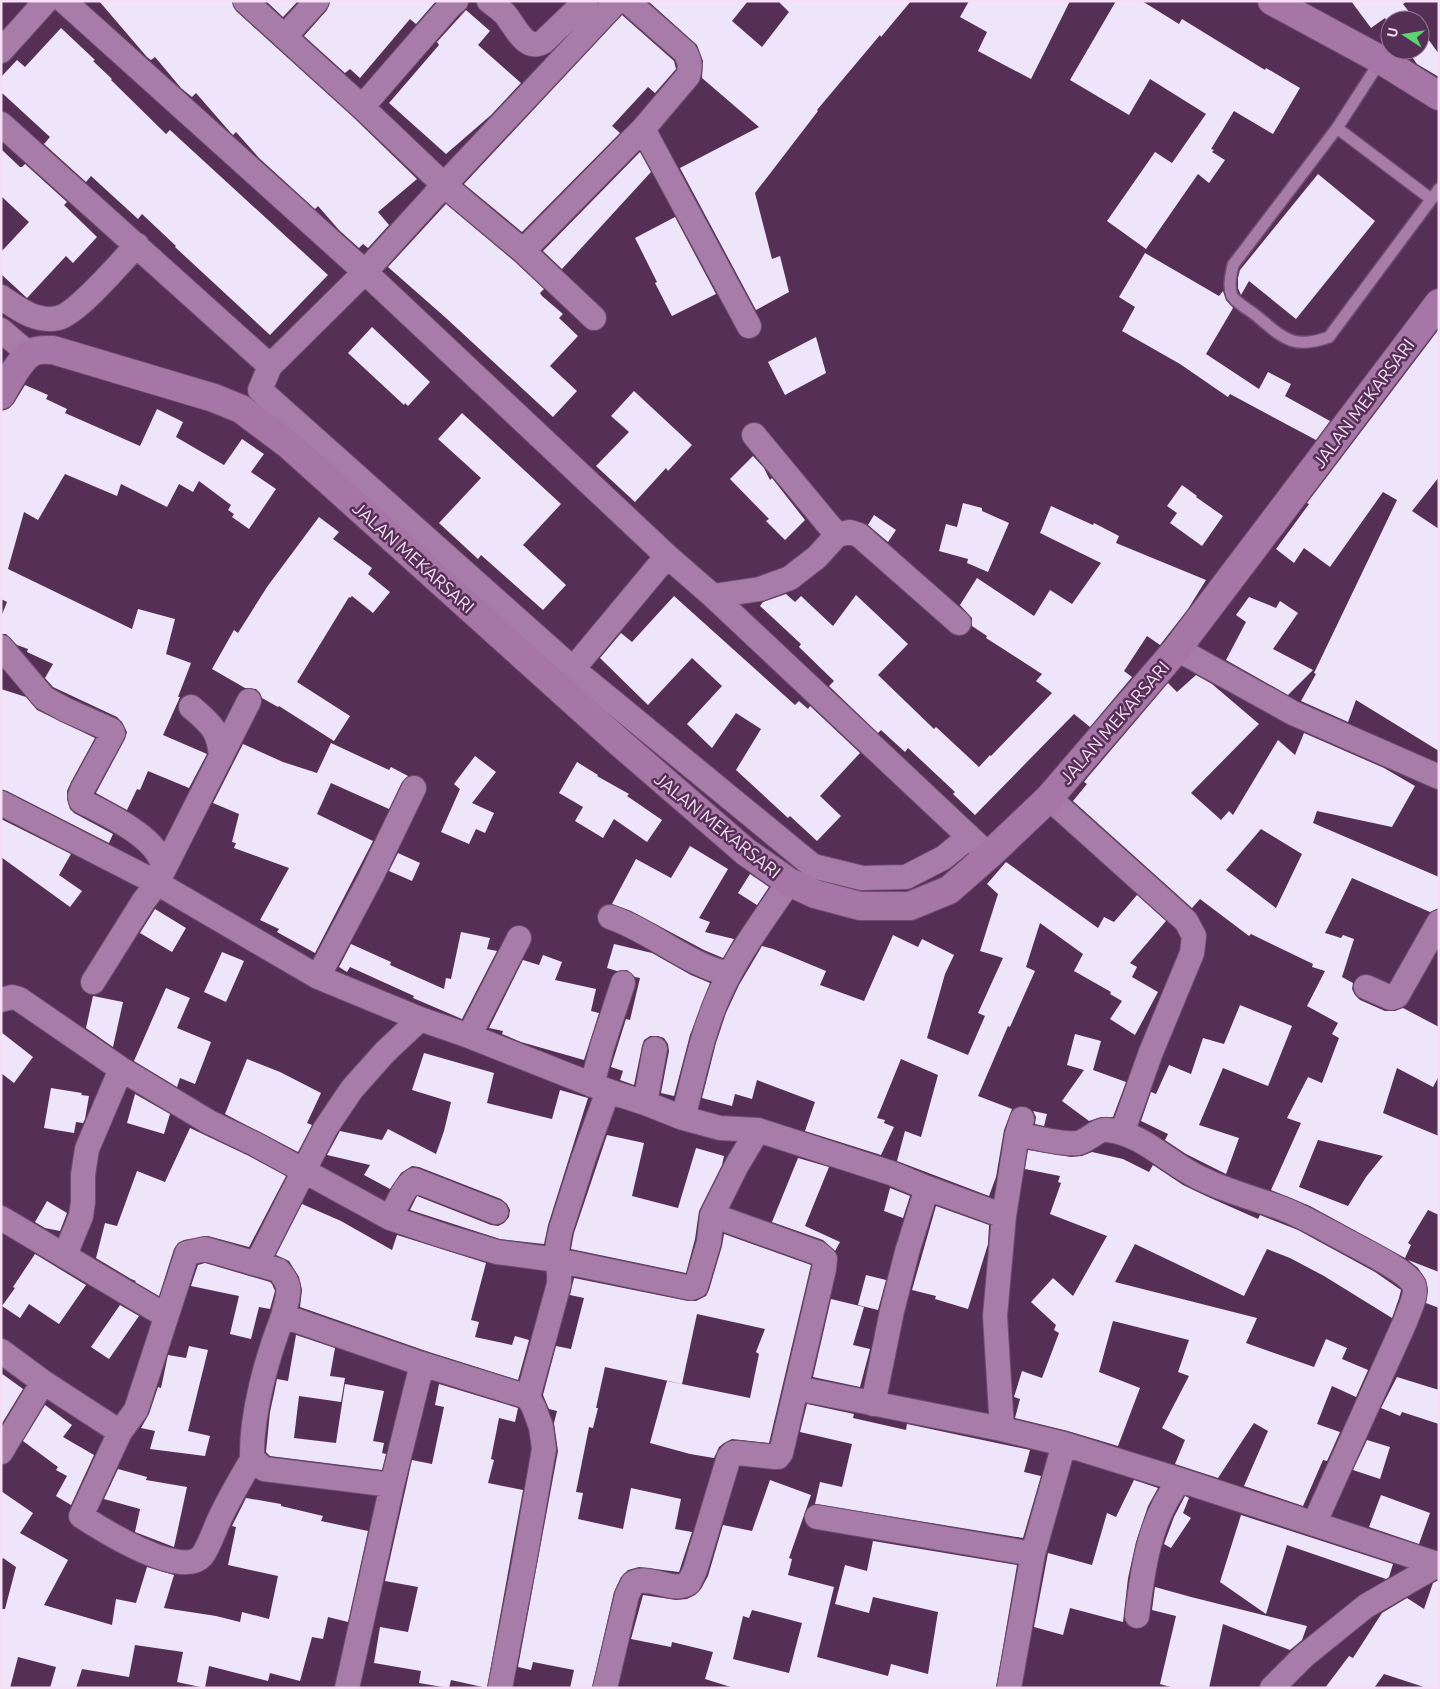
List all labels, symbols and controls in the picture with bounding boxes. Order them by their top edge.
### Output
north arrow [1380,10,1430,60]
text: U [1383,26,1401,39]
street label: JALAN MEKARSARI [1308,335,1418,471]
street label: JALAN MEKARSARI [349,497,479,617]
street label: JALAN MEKARSARI [1055,657,1173,787]
street label: JALAN MEKARSARI [651,768,785,882]

